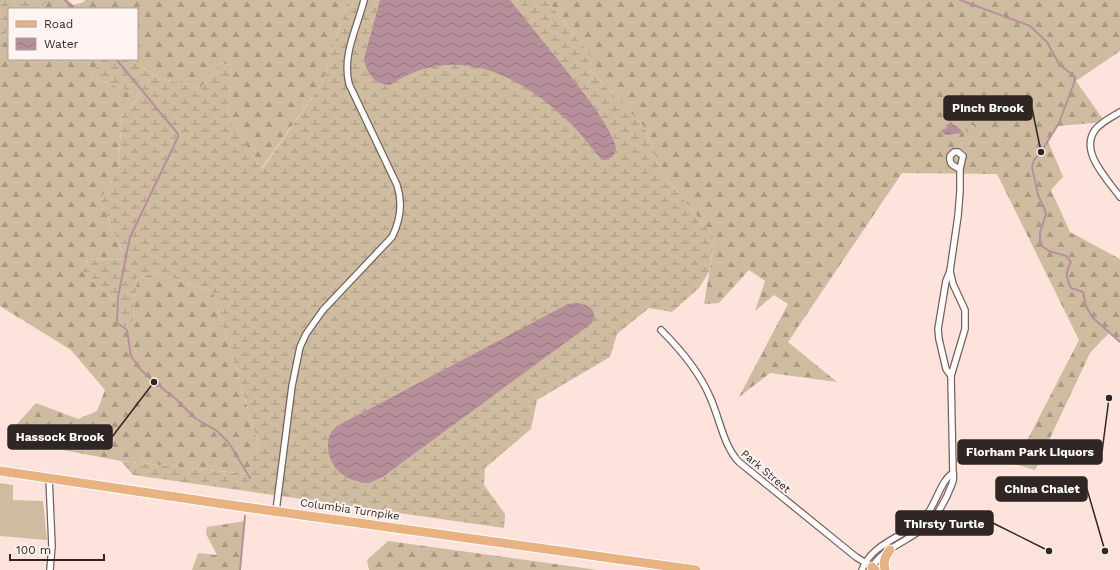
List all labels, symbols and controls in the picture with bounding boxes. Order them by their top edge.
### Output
legend [8,8,138,60]
text: Road [44,17,73,31]
text: Water [44,37,79,51]
callout: Pinch Brook [944,96,1032,120]
text: Pinch Brook [952,101,1024,115]
callout: Hassock Brook [8,425,112,449]
text: Hassock Brook [16,430,105,444]
callout: Florham Park Liquors [958,440,1102,464]
text: Florham Park Liquors [966,445,1095,459]
street label: Park Street [738,447,793,496]
callout: China Chalet [996,477,1087,501]
text: China Chalet [1004,482,1080,496]
street label: Columbia Turnpike [299,496,400,523]
callout: Thirsty Turtle [896,511,993,535]
text: Thirsty Turtle [904,517,984,531]
scale bar [10,536,104,562]
text: 100 m [16,543,51,557]

